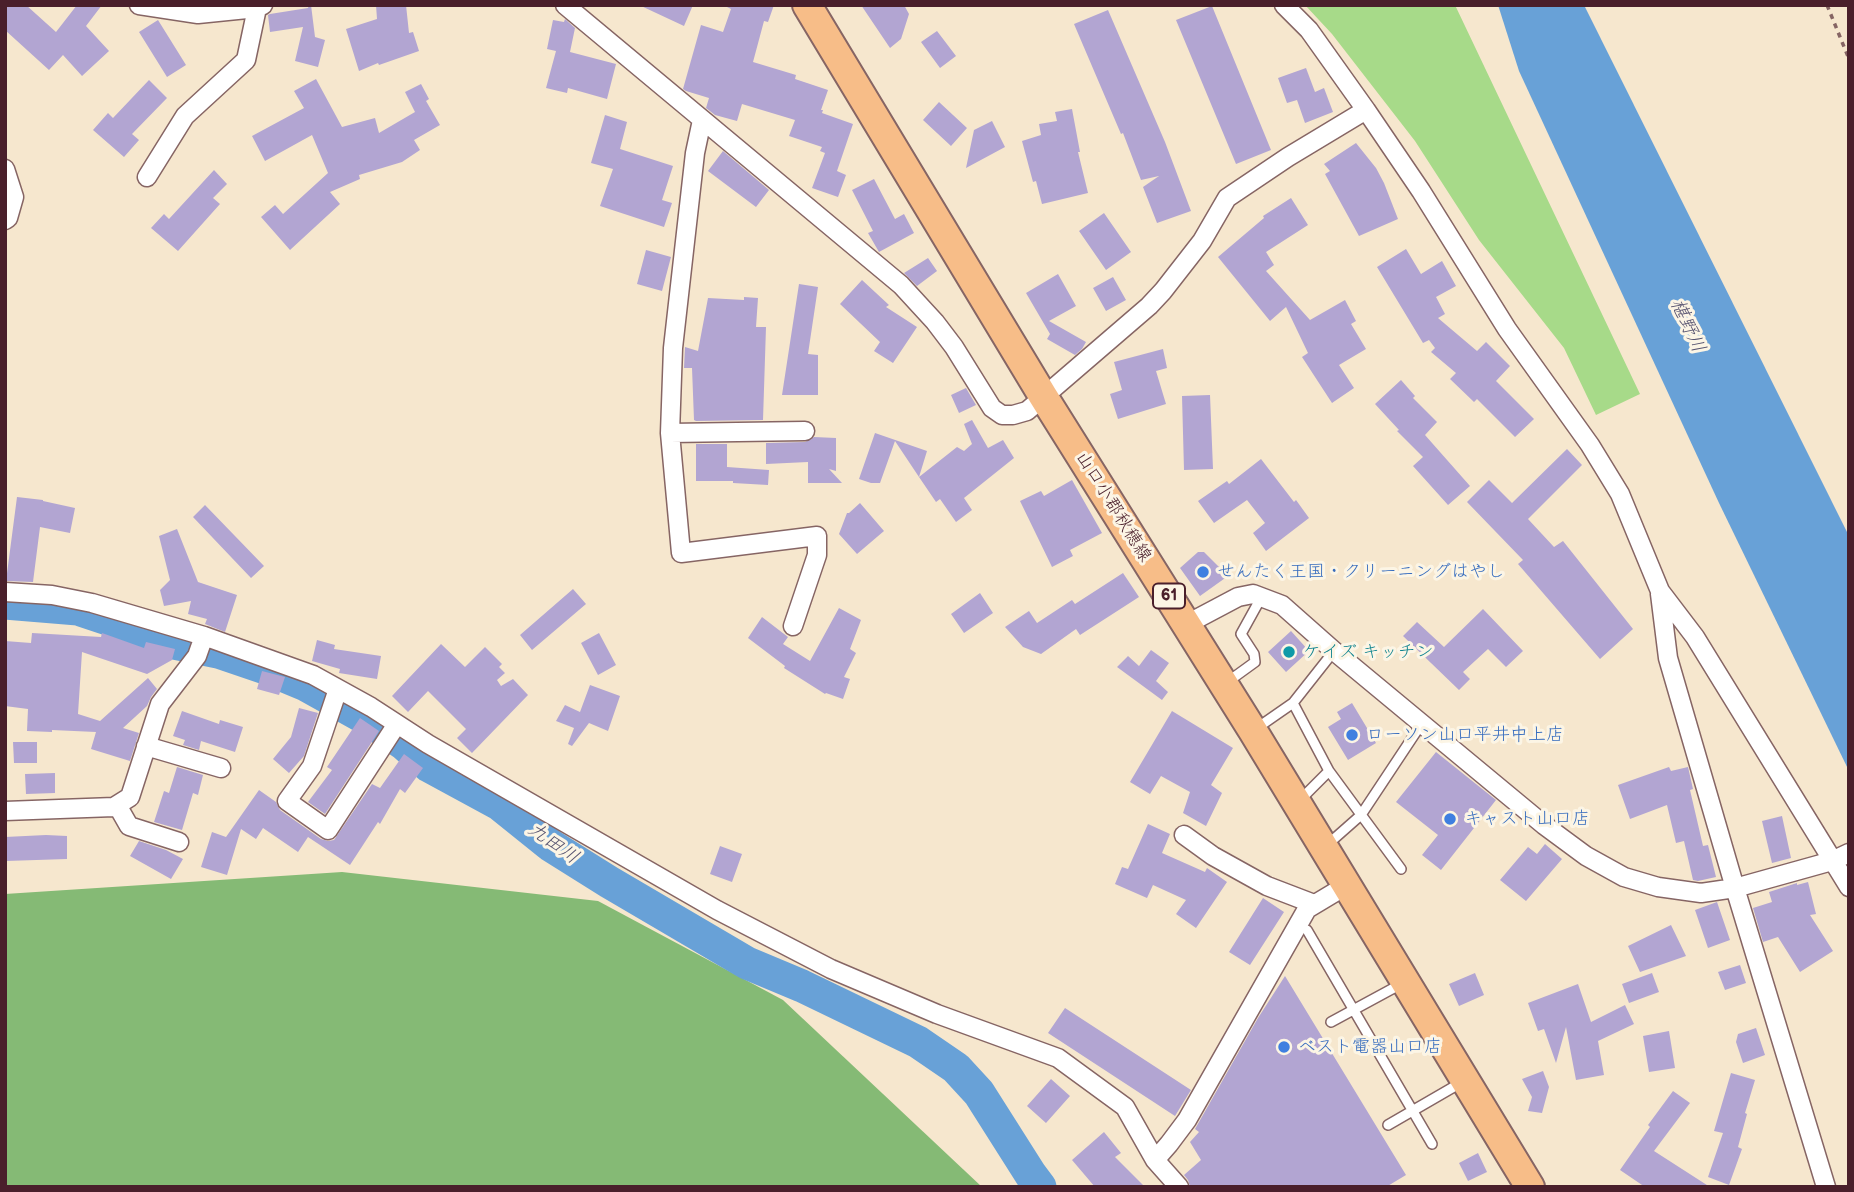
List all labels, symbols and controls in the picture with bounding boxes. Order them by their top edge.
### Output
water label: 椹野川 [1665,295,1709,357]
street label: 山口小郡秋穂線 [1070,448,1156,566]
place label: せんたく王国・クリーニングはやし [1217,561,1505,583]
marker: せんたく王国・クリーニングはやし [1195,564,1211,580]
road number: 61 [1153,583,1185,608]
place label: ケイズ キッチン [1303,641,1434,663]
marker: ケイズ キッチン [1281,644,1297,660]
place label: ローソン山口平井中上店 [1366,724,1564,746]
marker: ローソン山口平井中上店 [1344,727,1360,743]
place label: キャスト山口店 [1464,808,1590,830]
marker: キャスト山口店 [1442,811,1458,827]
water label: 九田川 [523,818,583,870]
place label: ベスト電器山口店 [1298,1036,1442,1058]
marker: ベスト電器山口店 [1276,1039,1292,1055]

